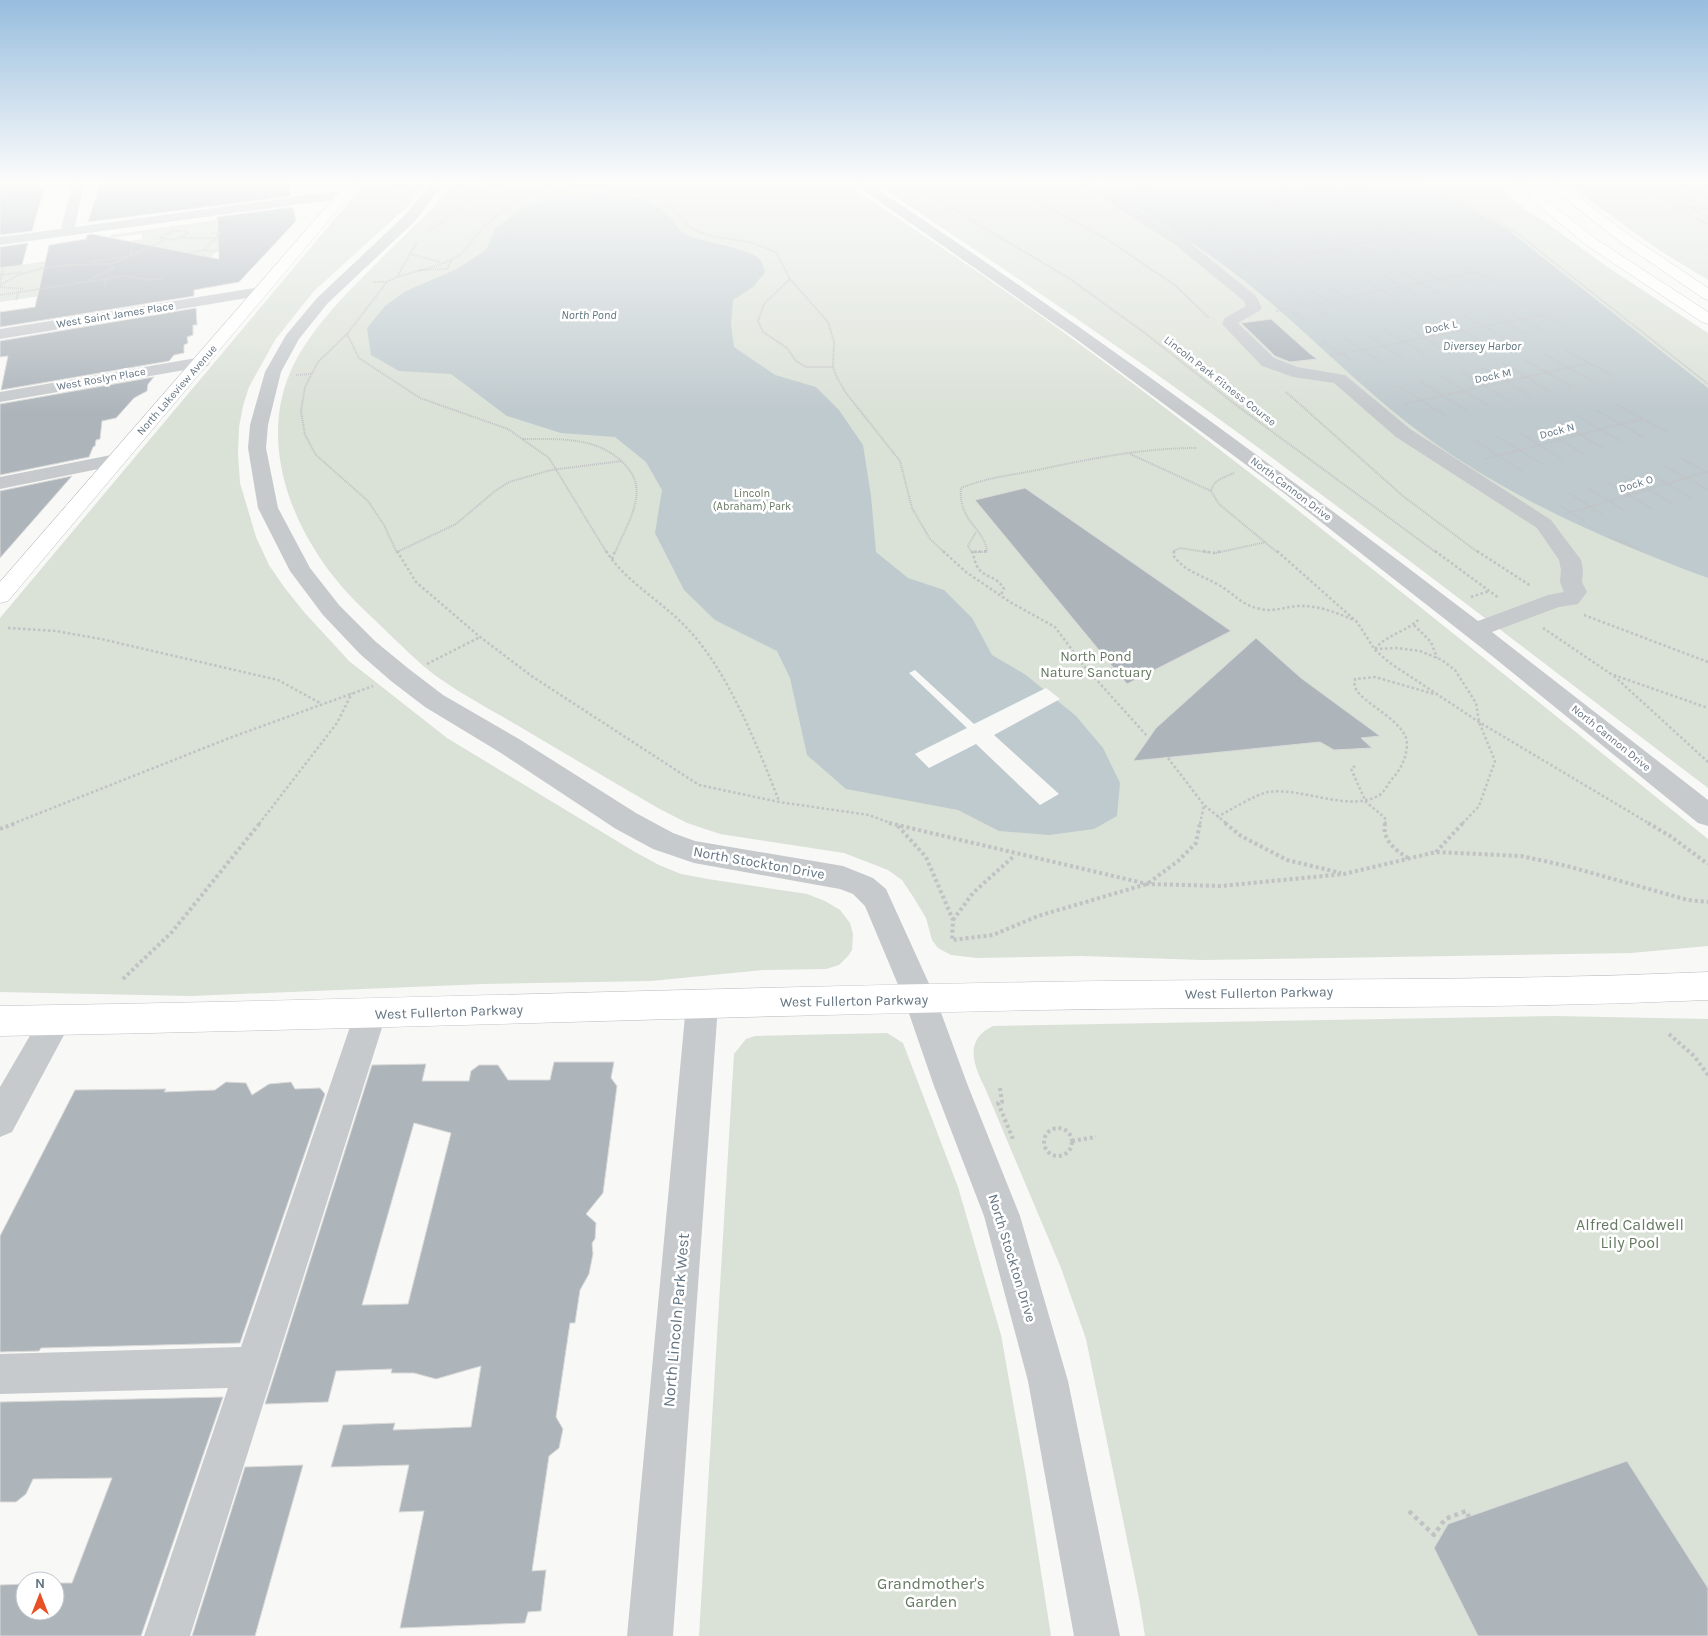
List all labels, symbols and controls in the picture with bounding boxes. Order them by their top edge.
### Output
street label: West Saint James Place [56,299,175,331]
water label: North Pond [561,308,617,322]
street label: Dock L [1424,317,1459,337]
street label: Lincoln Park Fitness Course [1161,333,1279,429]
water label: Diversey Harbor [1443,339,1522,353]
street label: North Lakeview Avenue [134,342,220,438]
street label: West Roslyn Place [55,365,147,393]
street label: Dock M [1474,366,1512,386]
street label: Dock N [1538,420,1576,442]
street label: North Cannon Drive [1248,454,1334,524]
street label: Dock O [1617,473,1655,495]
park label: Lincoln (Abraham) Park [713,487,791,513]
park label: North Pond Nature Sanctuary [1040,648,1152,681]
street label: North Cannon Drive [1569,702,1653,774]
street label: North Stockton Drive [692,843,826,883]
street label: West Fullerton Parkway [1185,983,1334,1003]
street label: West Fullerton Parkway [780,991,929,1011]
street label: West Fullerton Parkway [375,1001,524,1023]
street label: North Stockton Drive [984,1192,1040,1324]
park label: Alfred Caldwell Lily Pool [1576,1215,1684,1252]
street label: North Lincoln Park West [659,1232,693,1408]
north arrow [15,1571,65,1621]
park label: Grandmother's Garden [877,1574,985,1611]
text: N [35,1575,45,1592]

